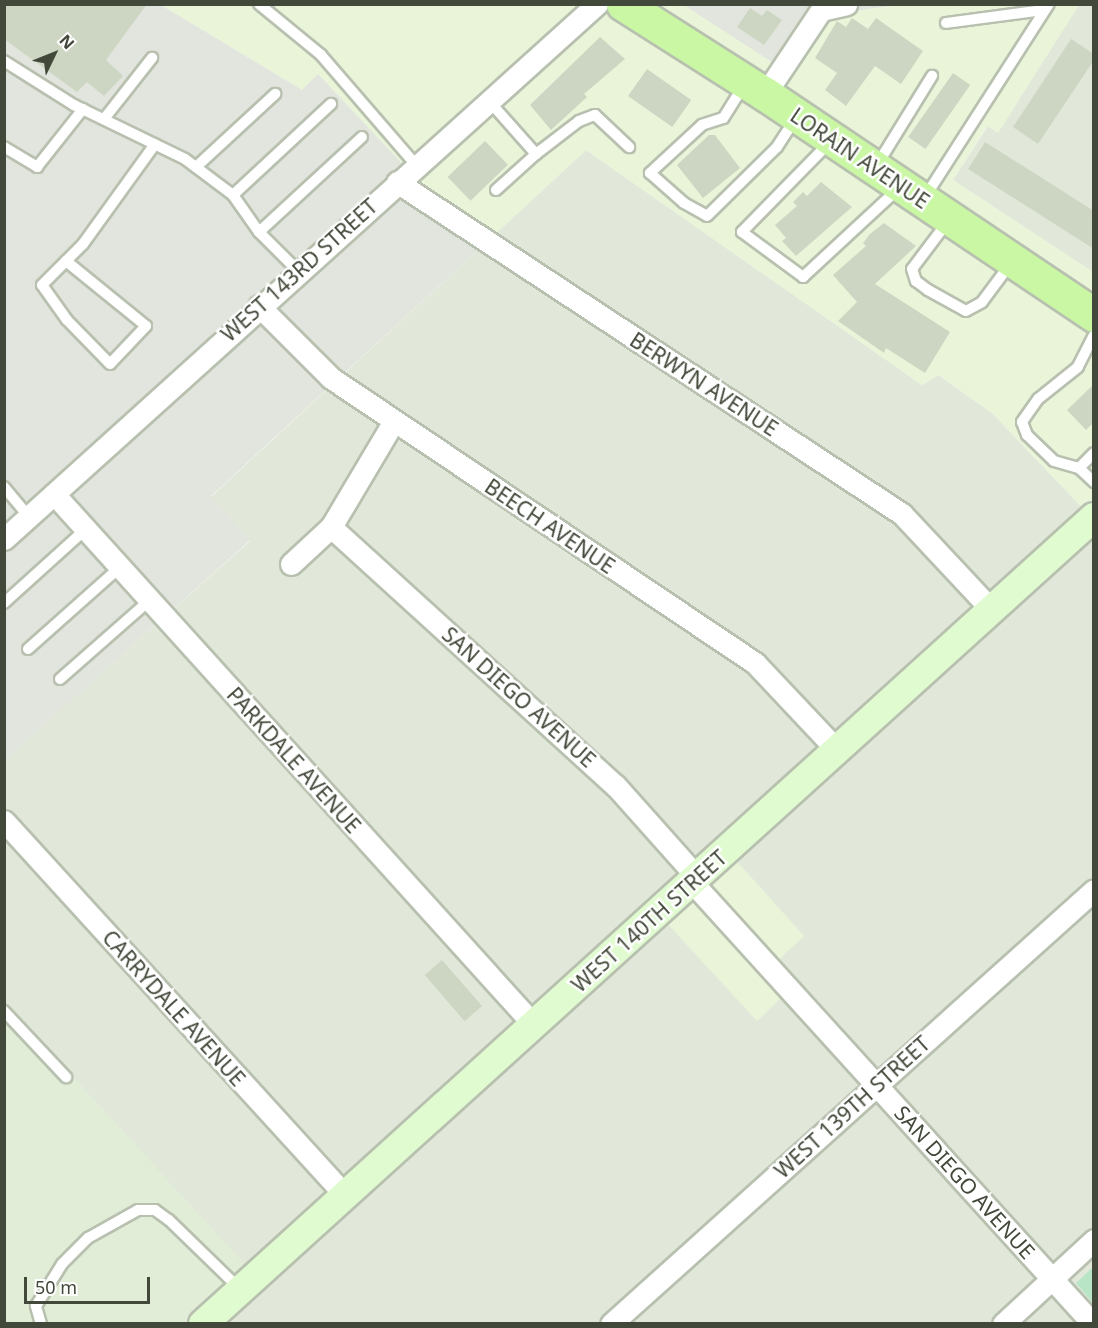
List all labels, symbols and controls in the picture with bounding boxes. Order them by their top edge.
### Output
north arrow [24,24,84,84]
text: N [55,29,80,54]
street label: LORAIN AVENUE [786,102,934,214]
street label: WEST 143RD STREET [216,193,382,347]
street label: BERWYN AVENUE [625,327,783,441]
street label: BEECH AVENUE [480,473,620,579]
street label: SAN DIEGO AVENUE [437,622,601,772]
street label: PARKDALE AVENUE [222,682,366,838]
street label: WEST 140TH STREET [566,845,732,997]
street label: CARRYDALE AVENUE [97,925,251,1091]
street label: WEST 139TH STREET [769,1031,935,1183]
street label: SAN DIEGO AVENUE [890,1100,1040,1264]
scale bar [27,1265,153,1303]
text: 50 m [35,1275,77,1299]

